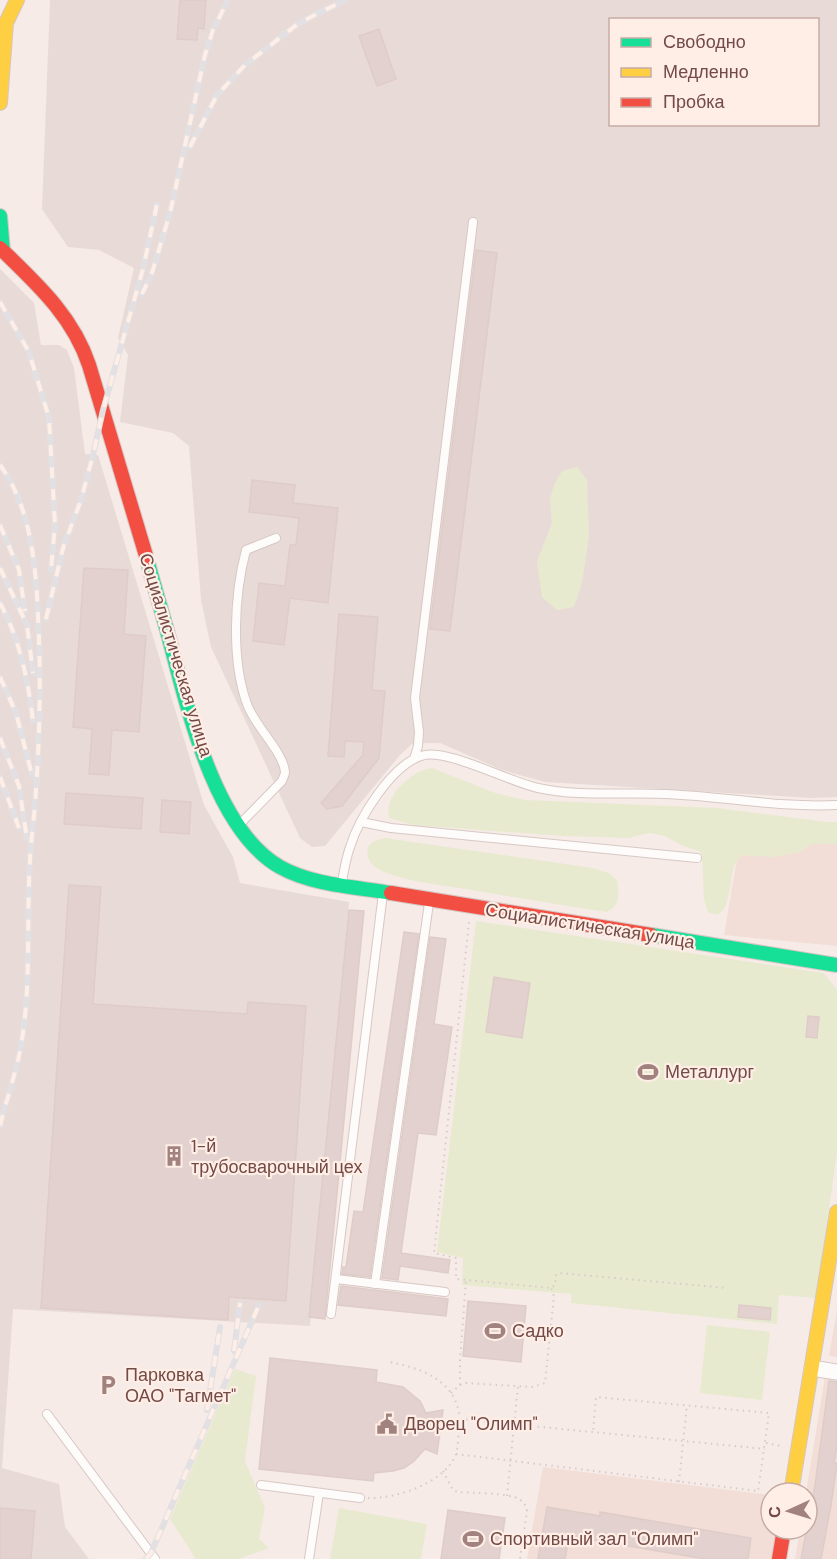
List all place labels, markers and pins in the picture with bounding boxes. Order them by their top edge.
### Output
sports icon: Металлург [636,1060,660,1084]
place label: Металлург [665,1060,754,1084]
place label: 1-й трубосварочный цех [191,1134,362,1179]
building icon: 1-й трубосварочный цех [162,1144,186,1168]
sports icon: Садко [483,1319,507,1343]
place label: Садко [512,1319,564,1343]
place label: Парковка ОАО "Тагмет" [125,1363,236,1408]
parking icon: Парковка ОАО "Тагмет" [96,1373,120,1397]
public building icon: Дворец "Олимп" [375,1412,399,1436]
place label: Дворец "Олимп" [404,1412,538,1436]
sports icon: Спортивный зал "Олимп" [461,1527,485,1551]
place label: Спортивный зал "Олимп" [490,1527,698,1551]

